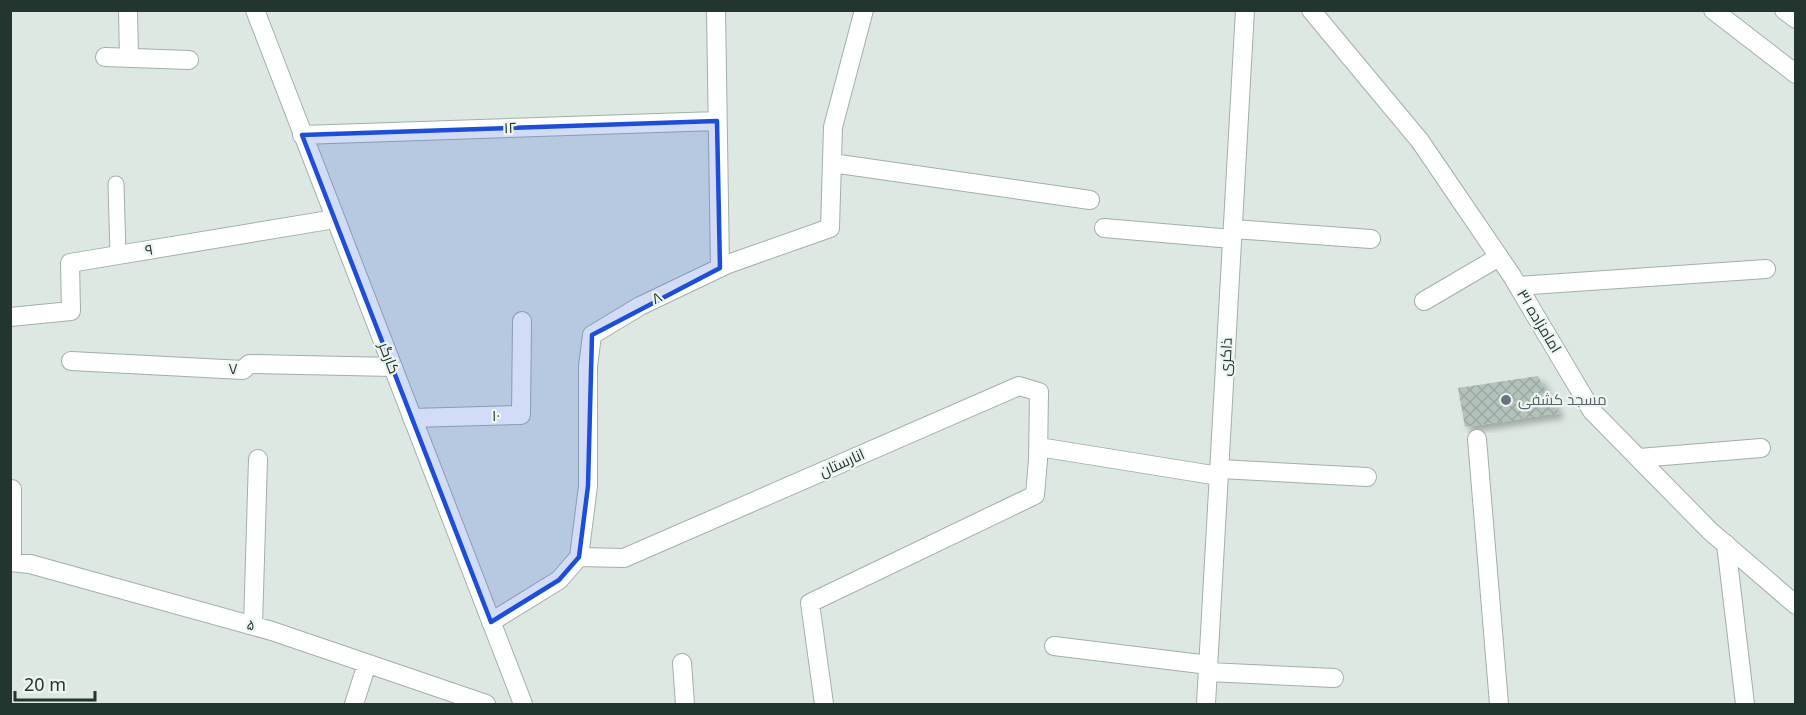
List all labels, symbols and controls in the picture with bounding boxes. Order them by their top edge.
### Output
street label: ۱۲ [503,117,517,137]
street label: ۹ [143,239,154,259]
street label: امامزاده ۳۱ [1513,285,1567,356]
street label: ۸ [648,286,665,308]
street label: ذاکری [1214,337,1237,377]
street label: کارگر [374,338,405,376]
street label: ۷ [228,358,238,378]
place label: مسجد کشفی [1518,389,1607,410]
marker: مسجد کشفی [1499,393,1513,407]
street label: ۱۰ [492,405,500,425]
street label: انارستان [816,443,868,482]
street label: ۵ [245,613,258,635]
scale bar [15,664,94,702]
text: 20 m [24,672,66,696]

